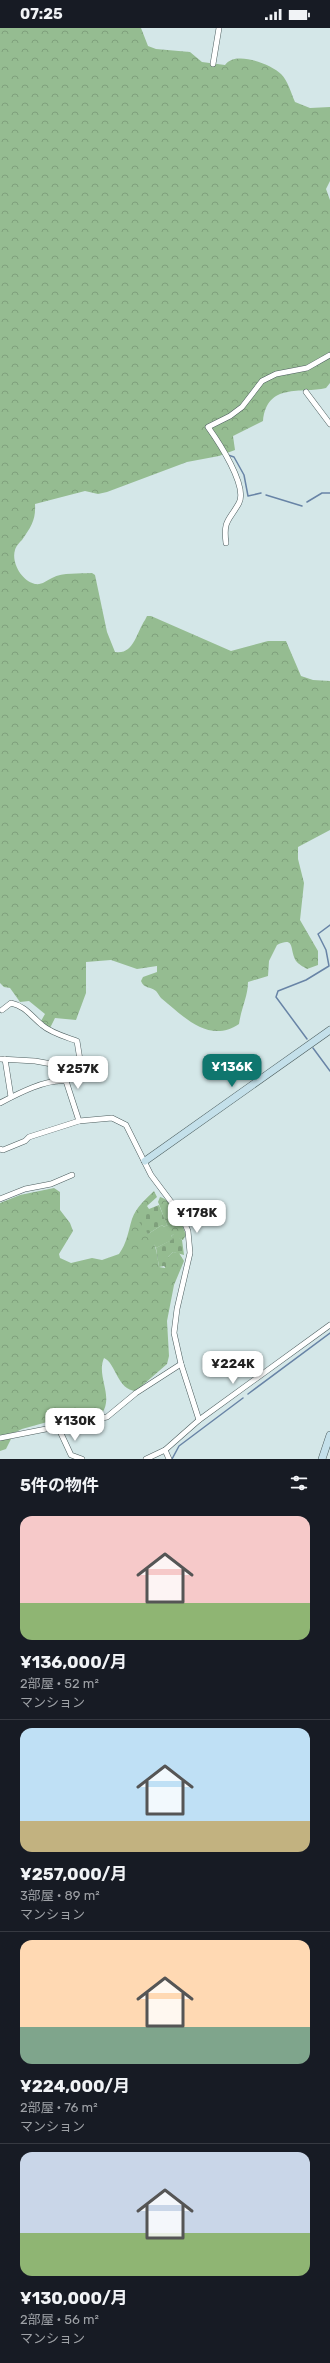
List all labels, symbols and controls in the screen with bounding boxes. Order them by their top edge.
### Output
text: 07:25 [20,5,63,23]
pin: ¥136K [204,1054,260,1088]
pin: ¥257K [50,1056,106,1090]
text: ¥136K [211,1059,253,1074]
text: ¥257K [57,1061,99,1076]
pin: ¥178K [169,1200,225,1234]
text: ¥178K [177,1205,217,1220]
pin: ¥224K [205,1351,261,1385]
text: ¥224K [211,1356,255,1371]
pin: ¥130K [47,1408,103,1442]
text: ¥130K [54,1413,96,1428]
icon: filters [288,1472,310,1494]
text: 5件の物件 [20,1475,99,1495]
icon: home [129,1542,201,1614]
text: ¥136,000/月 [20,1652,127,1672]
text: 2部屋 · 52 m² [20,1676,99,1691]
text: マンション [20,1695,85,1710]
icon: home [129,1754,201,1826]
text: ¥257,000/月 [20,1864,127,1884]
text: 3部屋 · 89 m² [20,1888,100,1903]
text: マンション [20,1907,85,1922]
icon: home [129,1966,201,2038]
text: ¥224,000/月 [20,2076,130,2096]
text: 2部屋 · 76 m² [20,2100,98,2115]
text: マンション [20,2119,85,2134]
icon: home [129,2178,201,2250]
text: ¥130,000/月 [20,2288,128,2308]
text: 2部屋 · 56 m² [20,2312,99,2327]
text: マンション [20,2331,85,2346]

